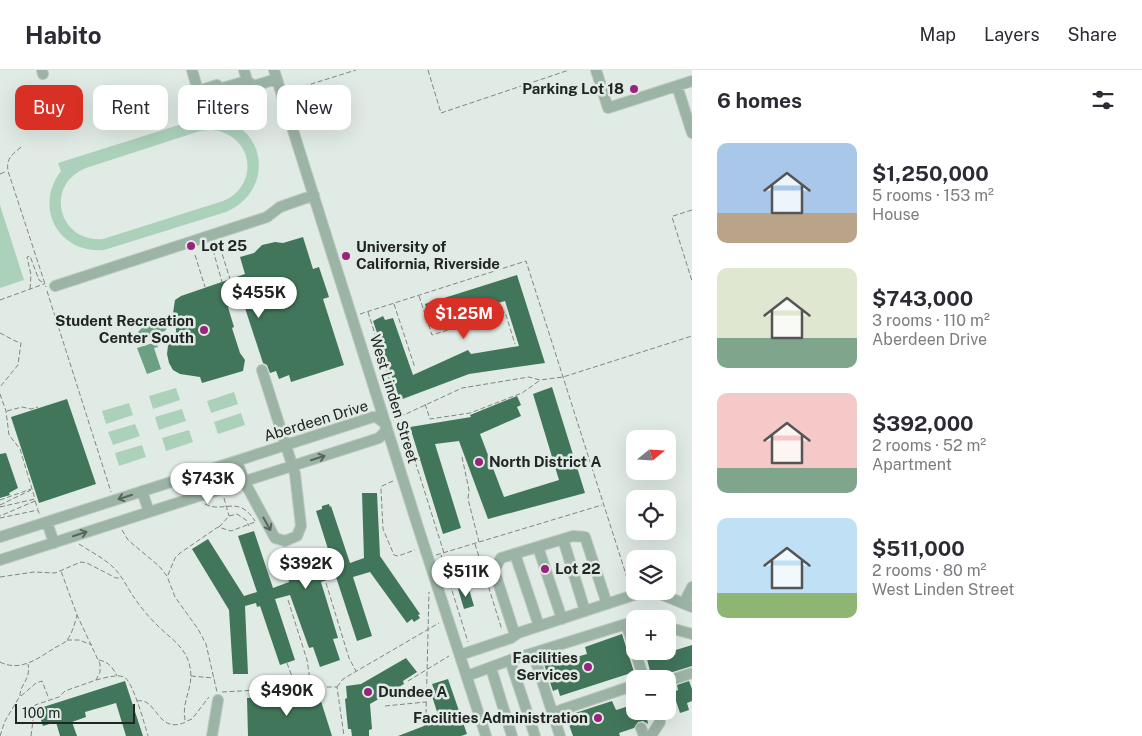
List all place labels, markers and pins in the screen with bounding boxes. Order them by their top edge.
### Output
place label: Parking Lot 18 [522,80,624,97]
marker: Parking Lot 18 [628,83,640,95]
place label: Lot 25 [201,237,247,254]
place label: University of California, Riverside [356,238,500,272]
marker: Lot 25 [185,240,197,252]
marker: University of California, Riverside [340,250,352,262]
pin: $455K [224,276,294,319]
pin: $1.25M [423,298,505,340]
place label: Student Recreation Center South [55,312,194,346]
marker: Student Recreation Center South [198,324,210,336]
place label: North District A [489,453,601,470]
marker: North District A [473,456,485,468]
pin: $743K [173,462,243,505]
pin: $392K [271,548,341,590]
pin: $511K [431,556,501,598]
place label: Lot 22 [555,560,601,577]
marker: Lot 22 [539,563,551,575]
place label: Facilities Services [513,649,578,683]
marker: Facilities Services [582,661,594,673]
pin: $490K [252,674,322,717]
place label: Dundee A [378,683,447,700]
marker: Dundee A [362,686,374,698]
place label: Facilities Administration [413,709,588,726]
marker: Facilities Administration [592,712,604,724]

